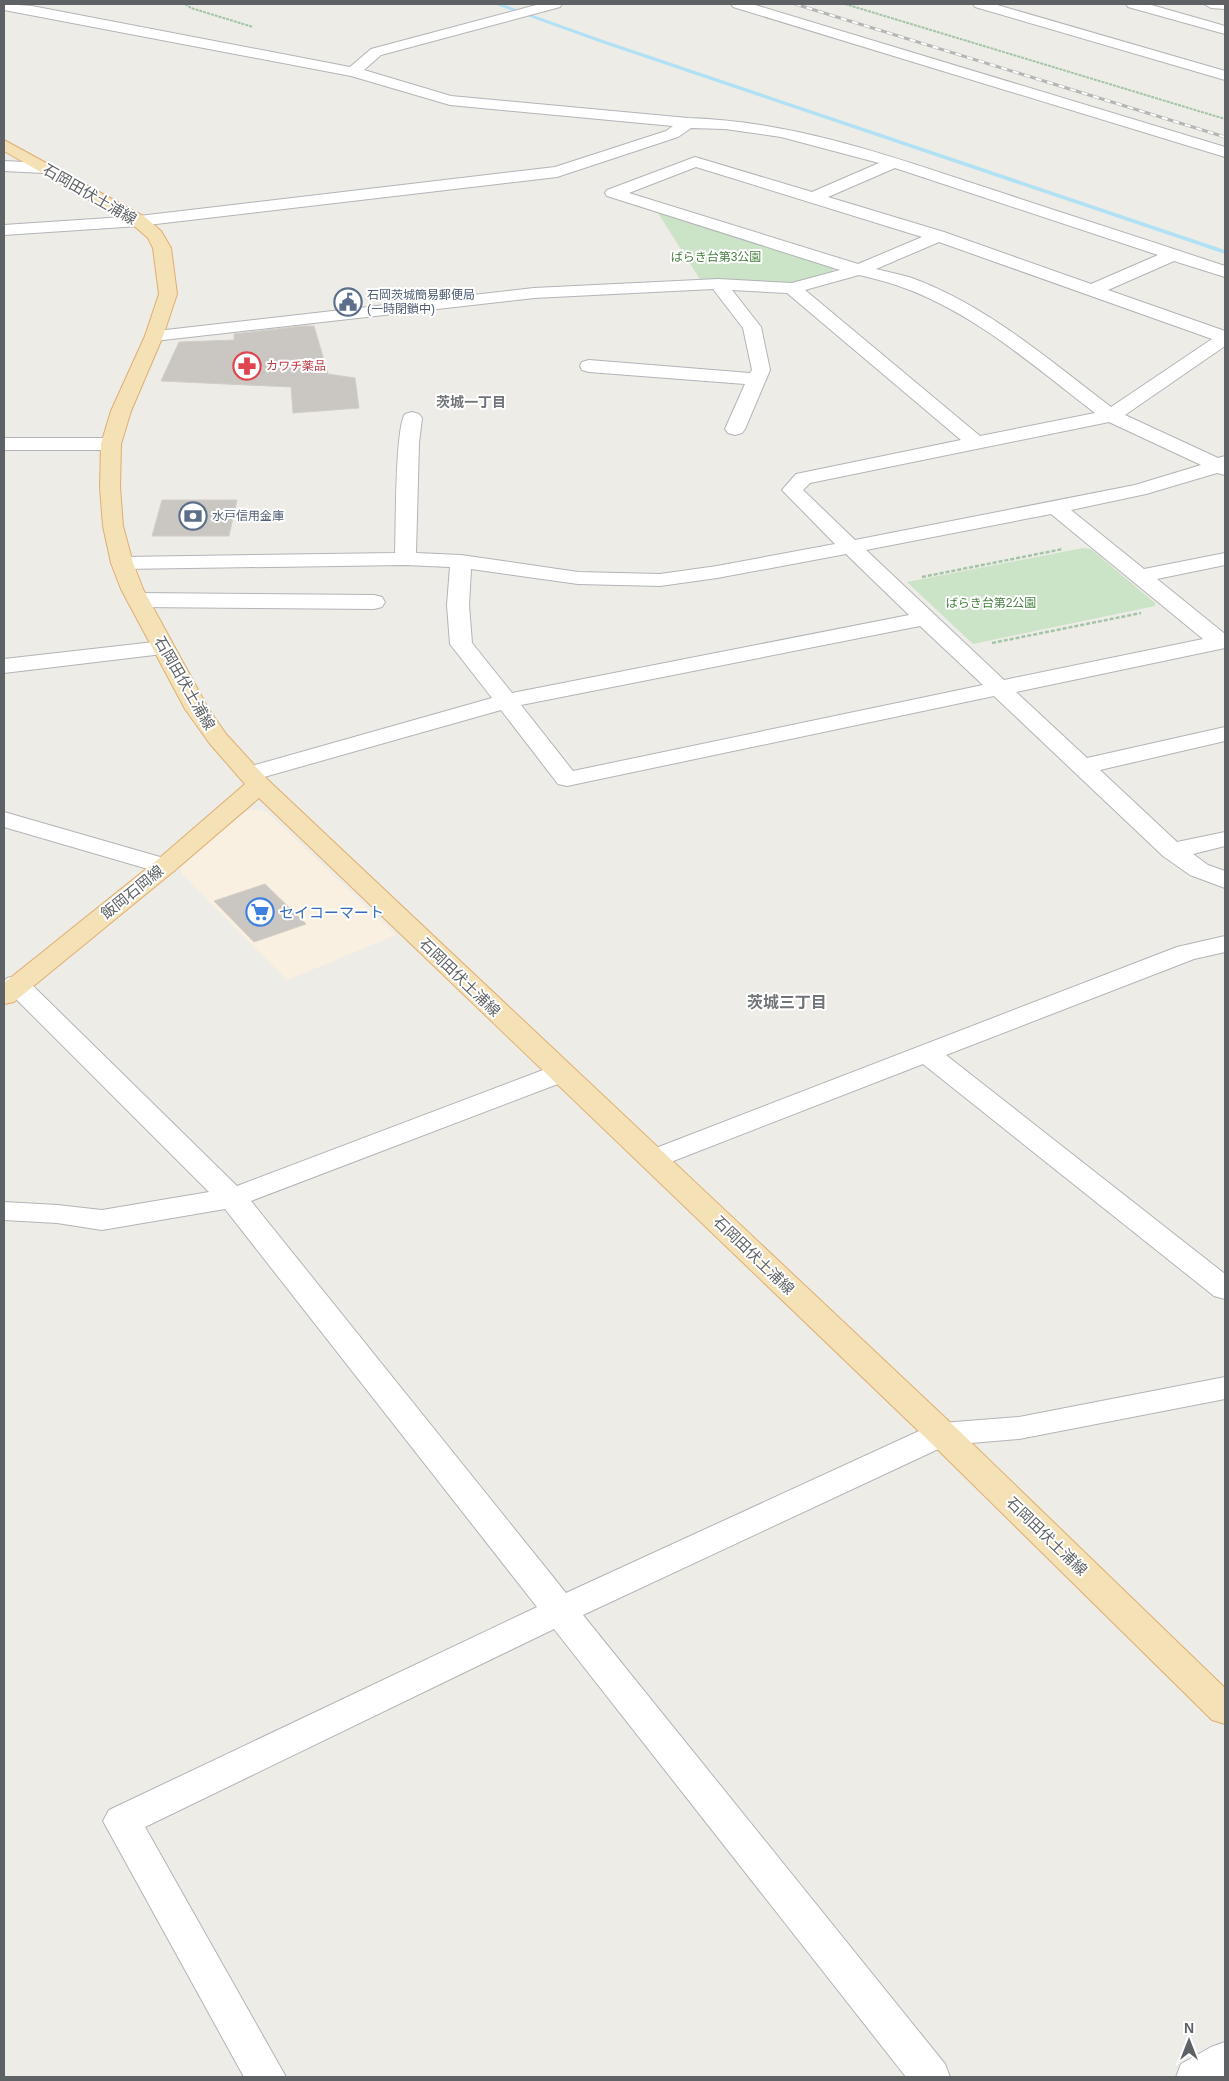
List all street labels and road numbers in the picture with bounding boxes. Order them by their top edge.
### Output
street label: 石岡田伏土浦線 [40,160,140,228]
street label: 石岡田伏土浦線 [151,633,219,733]
street label: 飯岡石岡線 [98,862,166,922]
street label: 石岡田伏土浦線 [416,934,504,1020]
street label: 石岡田伏土浦線 [710,1212,798,1298]
street label: 石岡田伏土浦線 [1003,1493,1091,1579]

